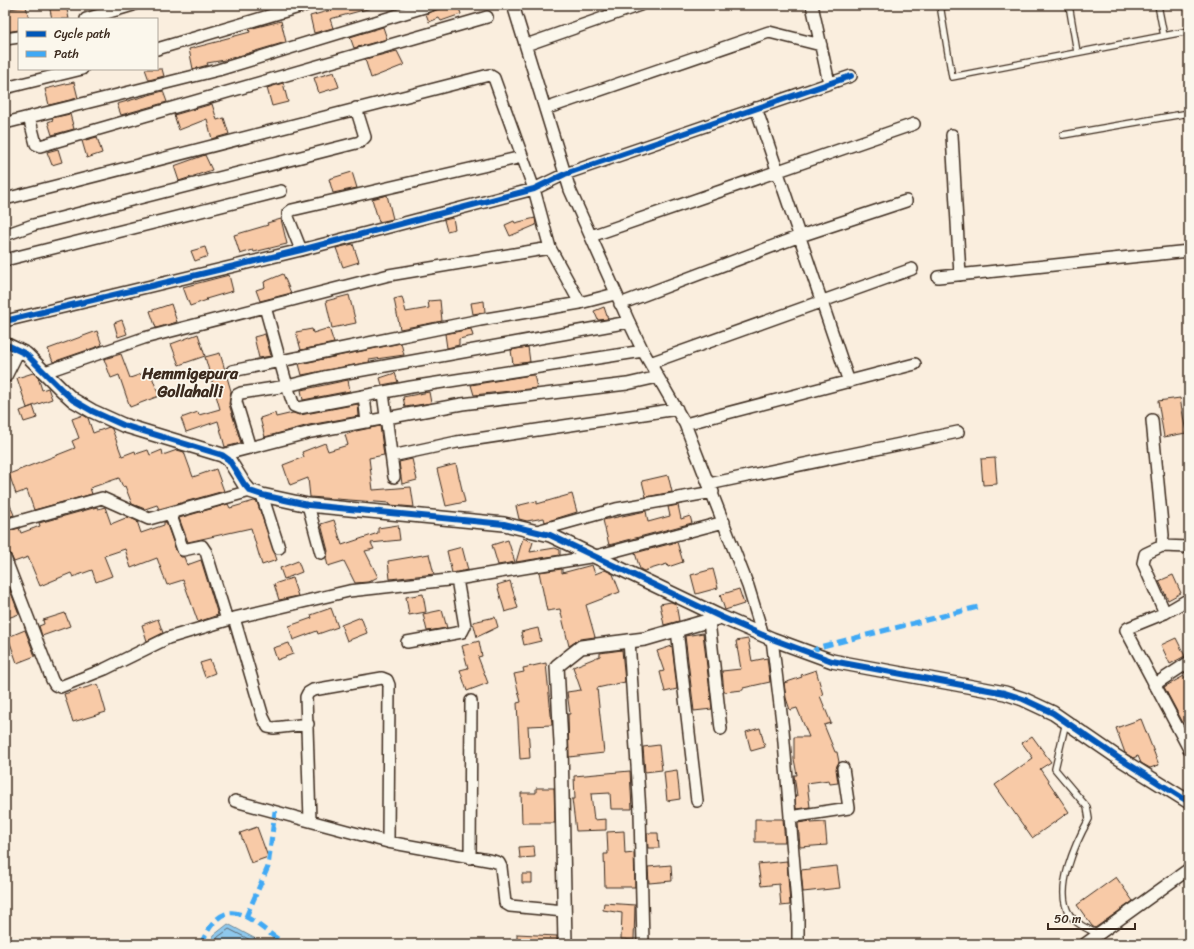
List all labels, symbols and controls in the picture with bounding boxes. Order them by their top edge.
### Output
legend [18,18,158,70]
text: Cycle path [54,23,110,45]
text: Path [54,43,79,65]
district label: Hemmigepura Gollahalli [141,359,239,406]
scale bar [1048,905,1135,931]
text: 50 m [1054,908,1081,930]

